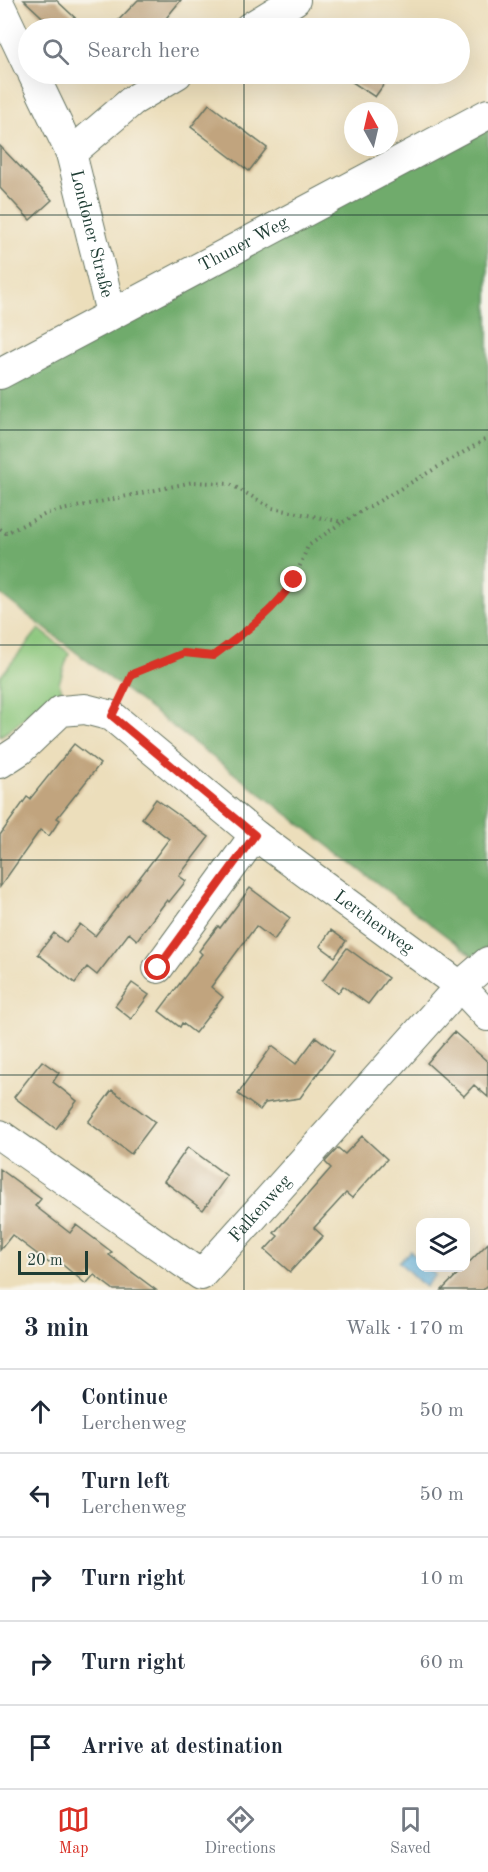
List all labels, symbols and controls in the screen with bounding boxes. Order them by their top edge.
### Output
search box [18,18,470,84]
icon: search [39,35,72,68]
text: Search here [87,40,200,62]
north arrow [344,102,398,156]
street label: Londoner Straße [67,168,116,300]
street label: Thuner Weg [196,213,291,275]
route end [280,566,306,592]
street label: Lerchenweg [330,887,417,958]
route start [144,954,170,980]
street label: Falkenweg [226,1171,295,1246]
map controls [416,1218,470,1272]
button: layers [416,1218,470,1272]
scale bar [18,1248,88,1276]
text: 20 m [27,1253,63,1269]
text: 3 min [24,1316,89,1342]
text: Walk · 170 m [345,1319,464,1339]
text: Continue [81,1387,168,1409]
icon: ahead [24,1395,57,1428]
text: 50 m [419,1401,464,1421]
text: Lerchenweg [81,1414,186,1434]
text: Turn left [81,1471,170,1493]
icon: left [24,1479,57,1512]
text: 50 m [419,1485,464,1505]
text: Lerchenweg [81,1498,186,1518]
icon: right [24,1563,57,1596]
text: Turn right [81,1568,185,1590]
text: 10 m [419,1569,464,1589]
icon: right [24,1647,57,1680]
text: Turn right [81,1652,185,1674]
text: 60 m [419,1653,464,1673]
icon: arrive [24,1731,57,1764]
text: Arrive at destination [81,1736,283,1758]
tab: Map [57,1803,90,1859]
tab: Directions [205,1803,276,1859]
tab: Saved [390,1803,431,1859]

